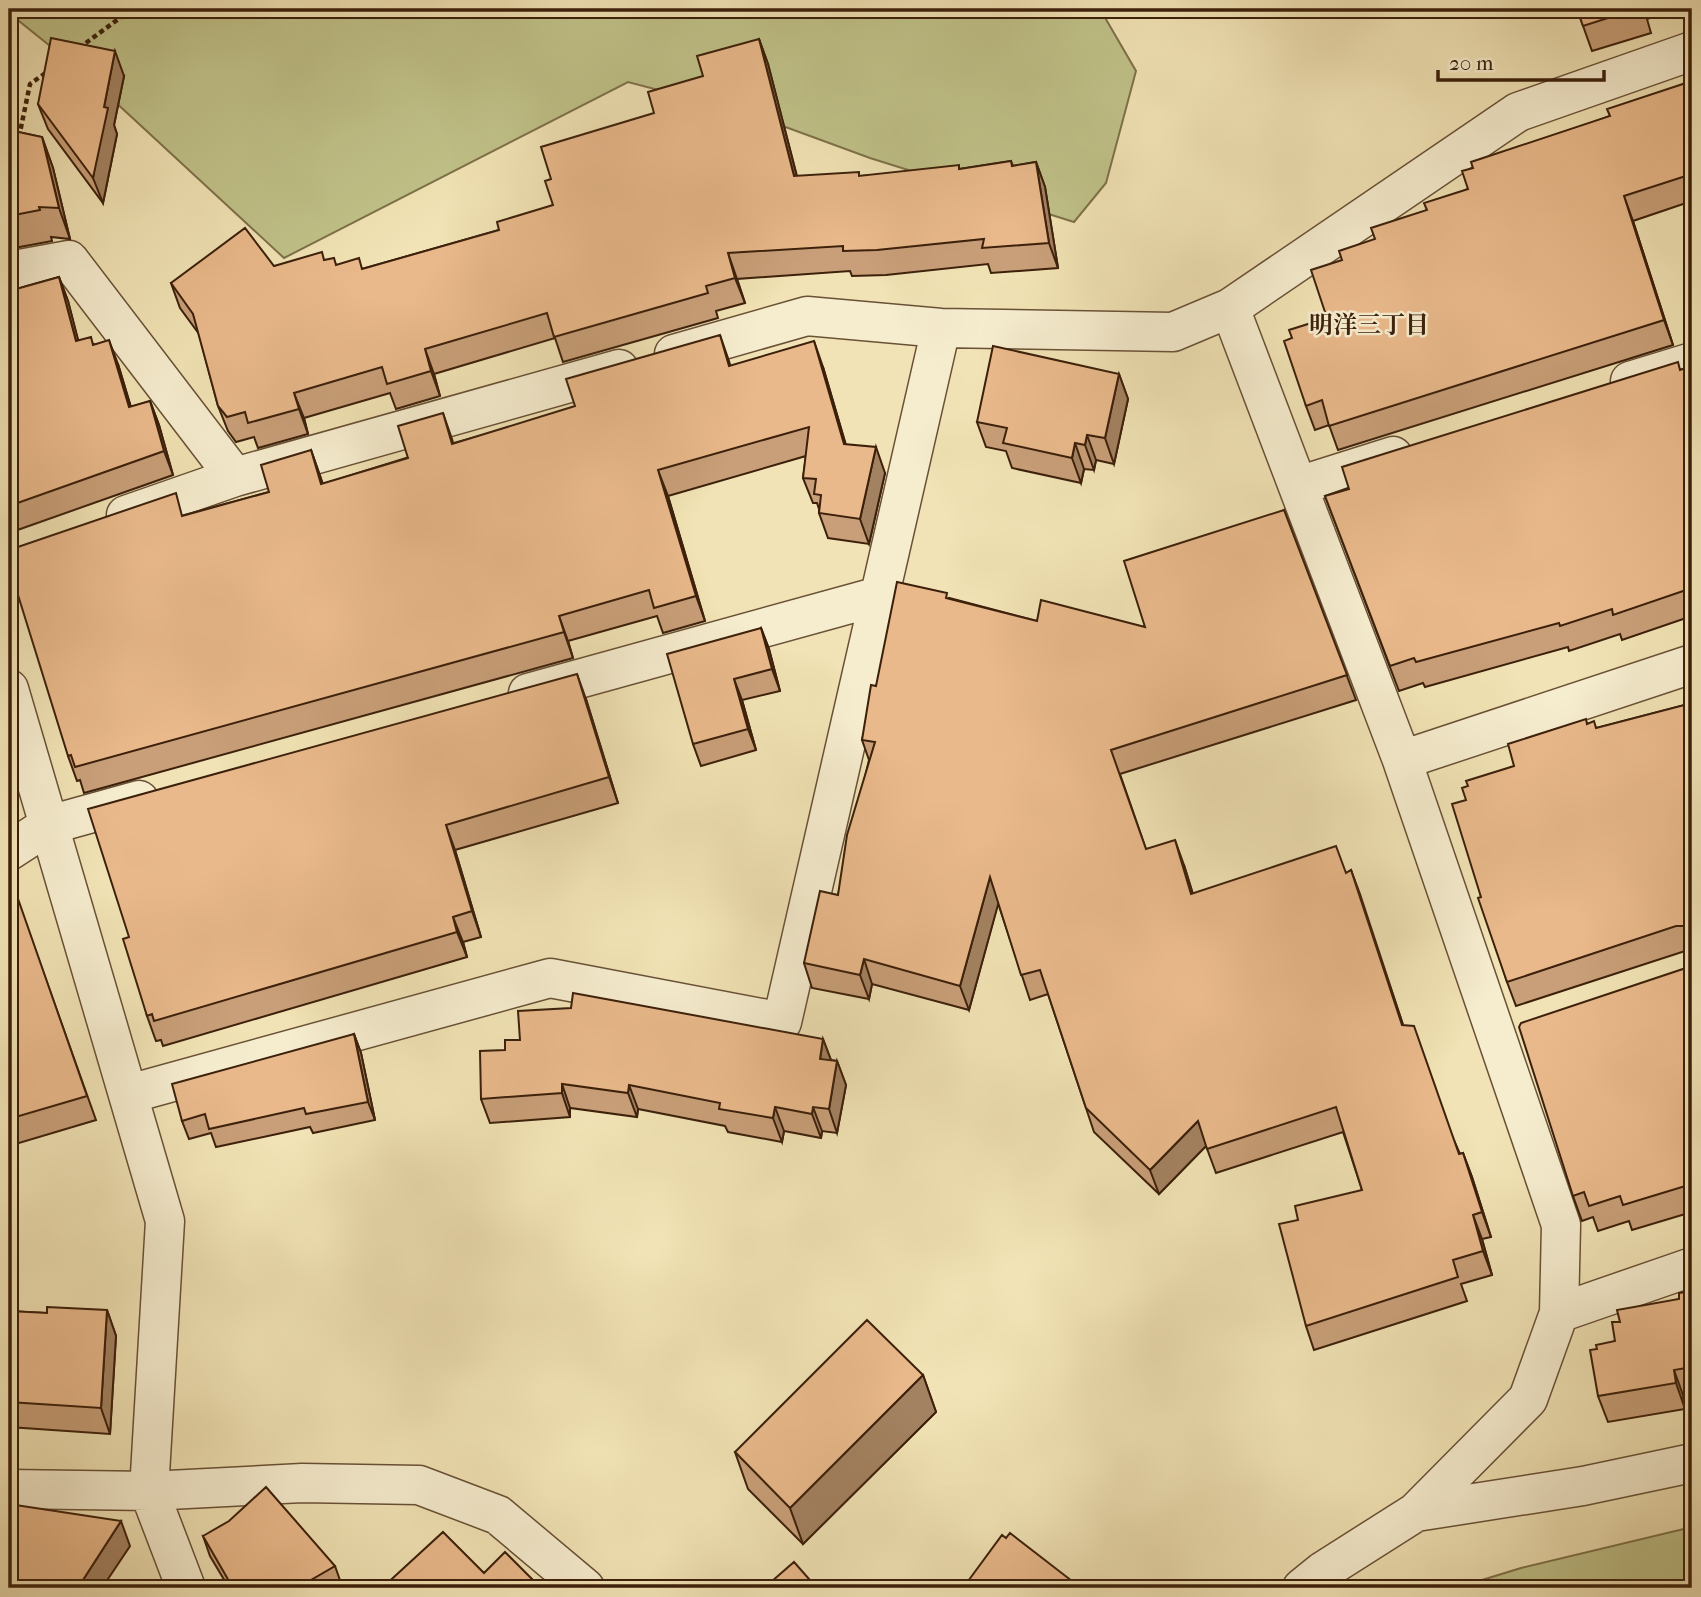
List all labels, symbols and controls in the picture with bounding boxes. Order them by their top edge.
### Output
scale bar [1438,38,1605,82]
text: 20 m [1449,51,1494,75]
district label: 明洋三丁目 [1309,311,1429,339]

